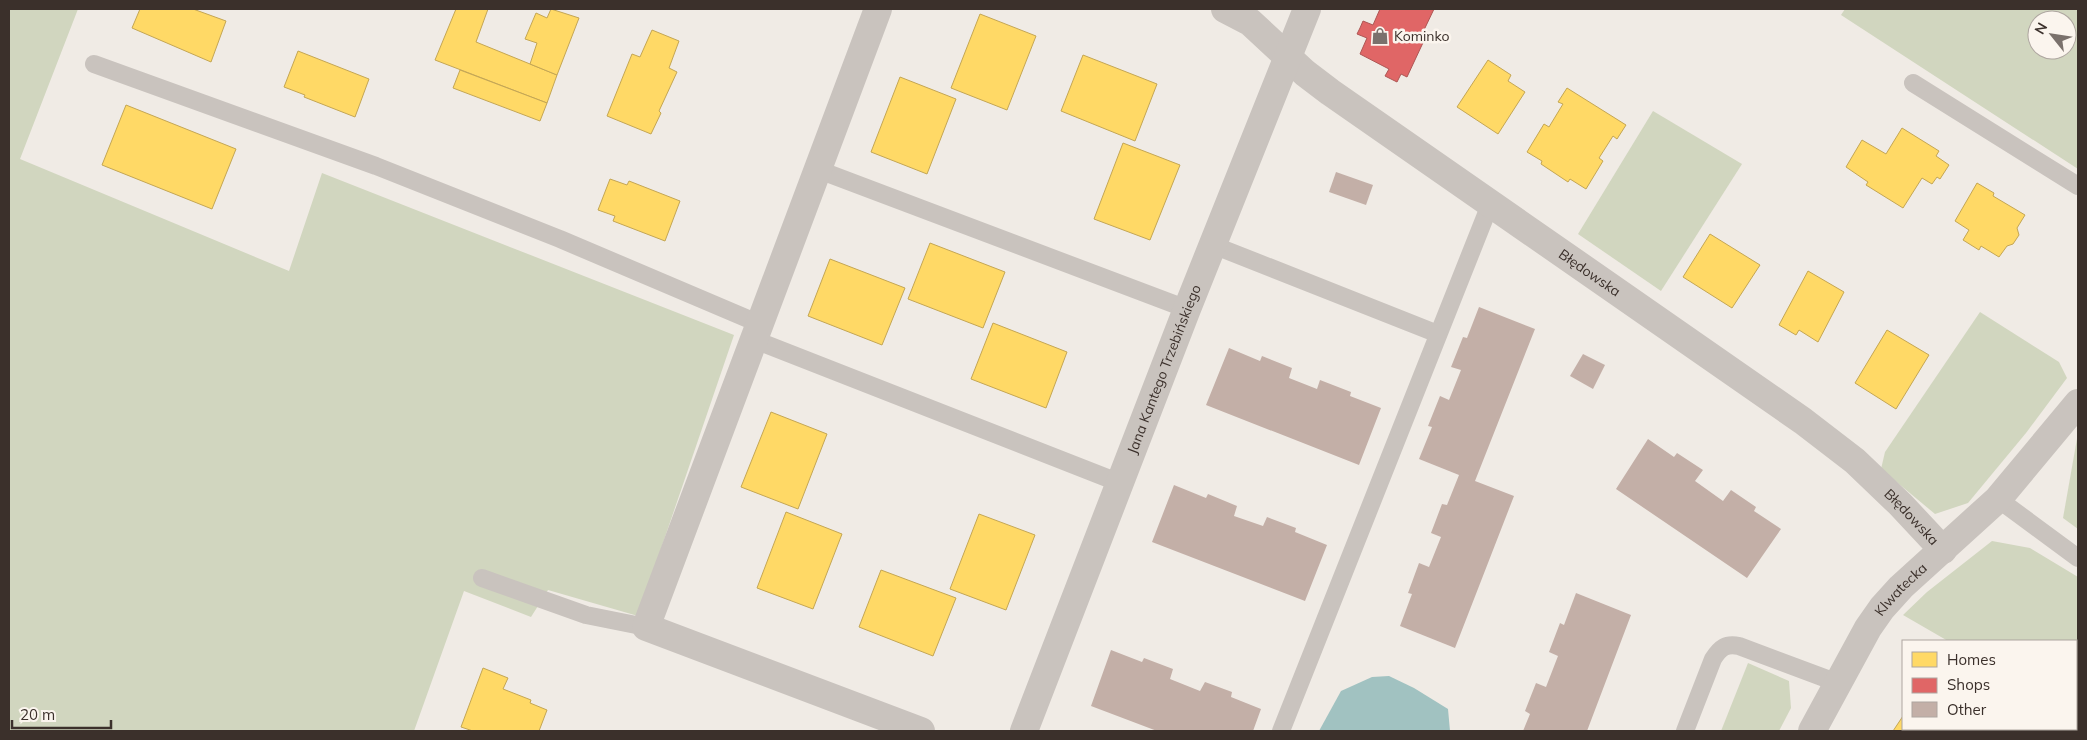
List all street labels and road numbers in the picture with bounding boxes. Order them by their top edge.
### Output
street label: Błędowska [1555,245,1624,300]
street label: Jana Kantego Trzebińskiego [1123,282,1205,456]
street label: Błędowska [1881,485,1943,549]
street label: Klwatecka [1870,559,1931,619]

